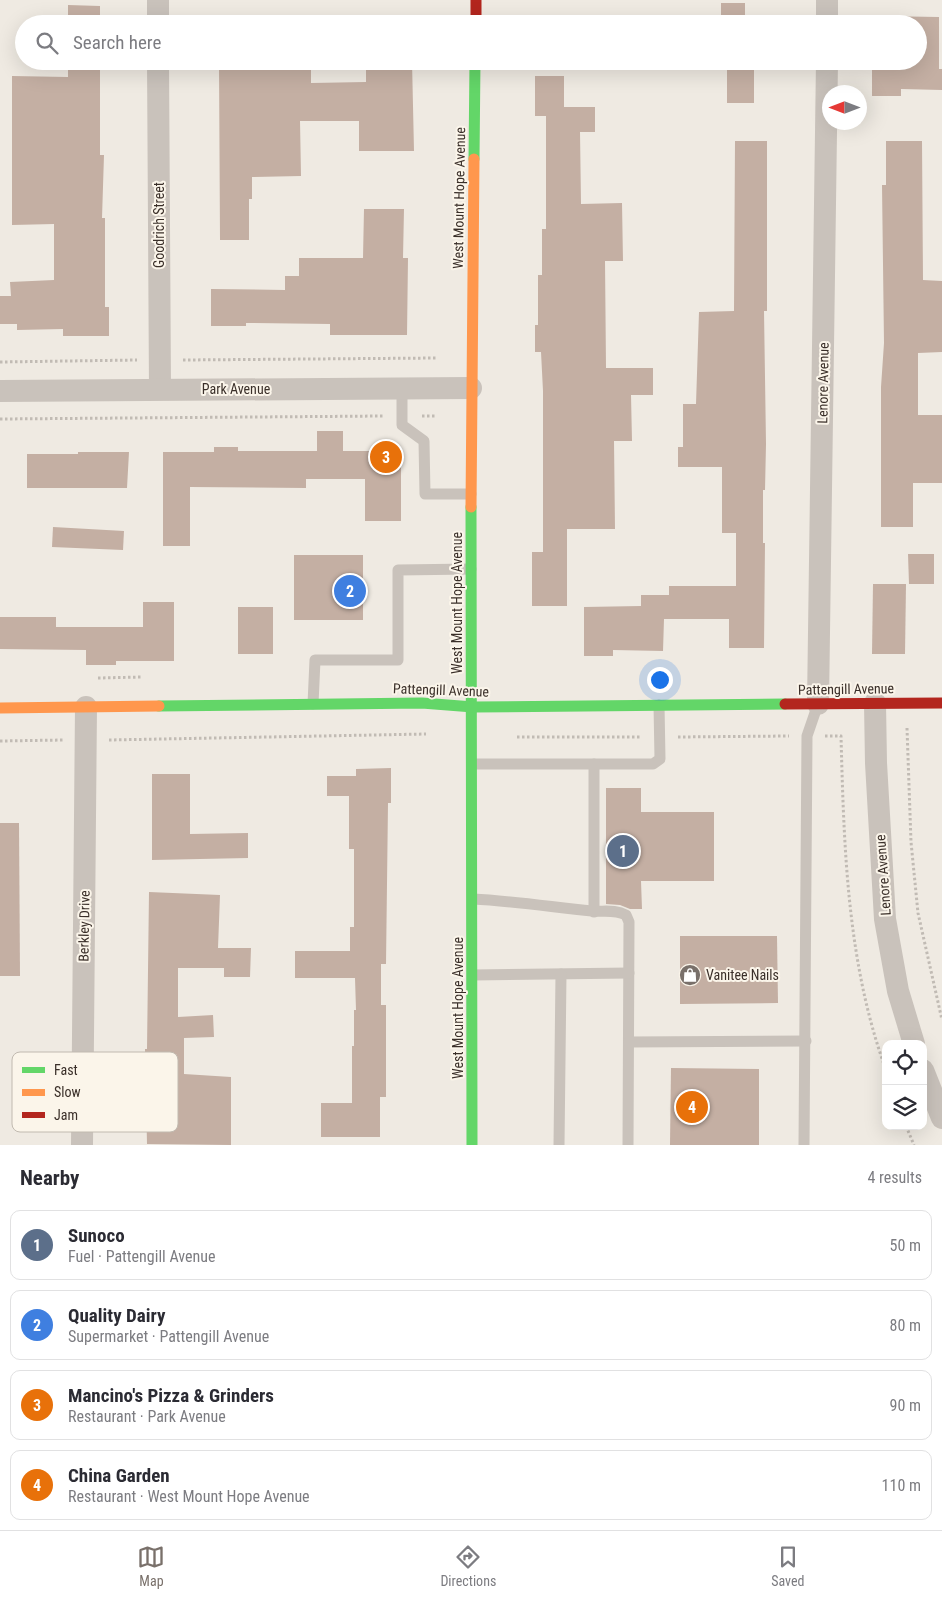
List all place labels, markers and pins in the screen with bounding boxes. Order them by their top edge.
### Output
pin: 3 [370,438,402,476]
pin: 2 [334,572,366,610]
pin: 1 [607,832,639,870]
shop icon: Vanitee Nails [678,963,702,987]
place label: Vanitee Nails [706,967,779,983]
pin: 4 [676,1088,708,1126]

